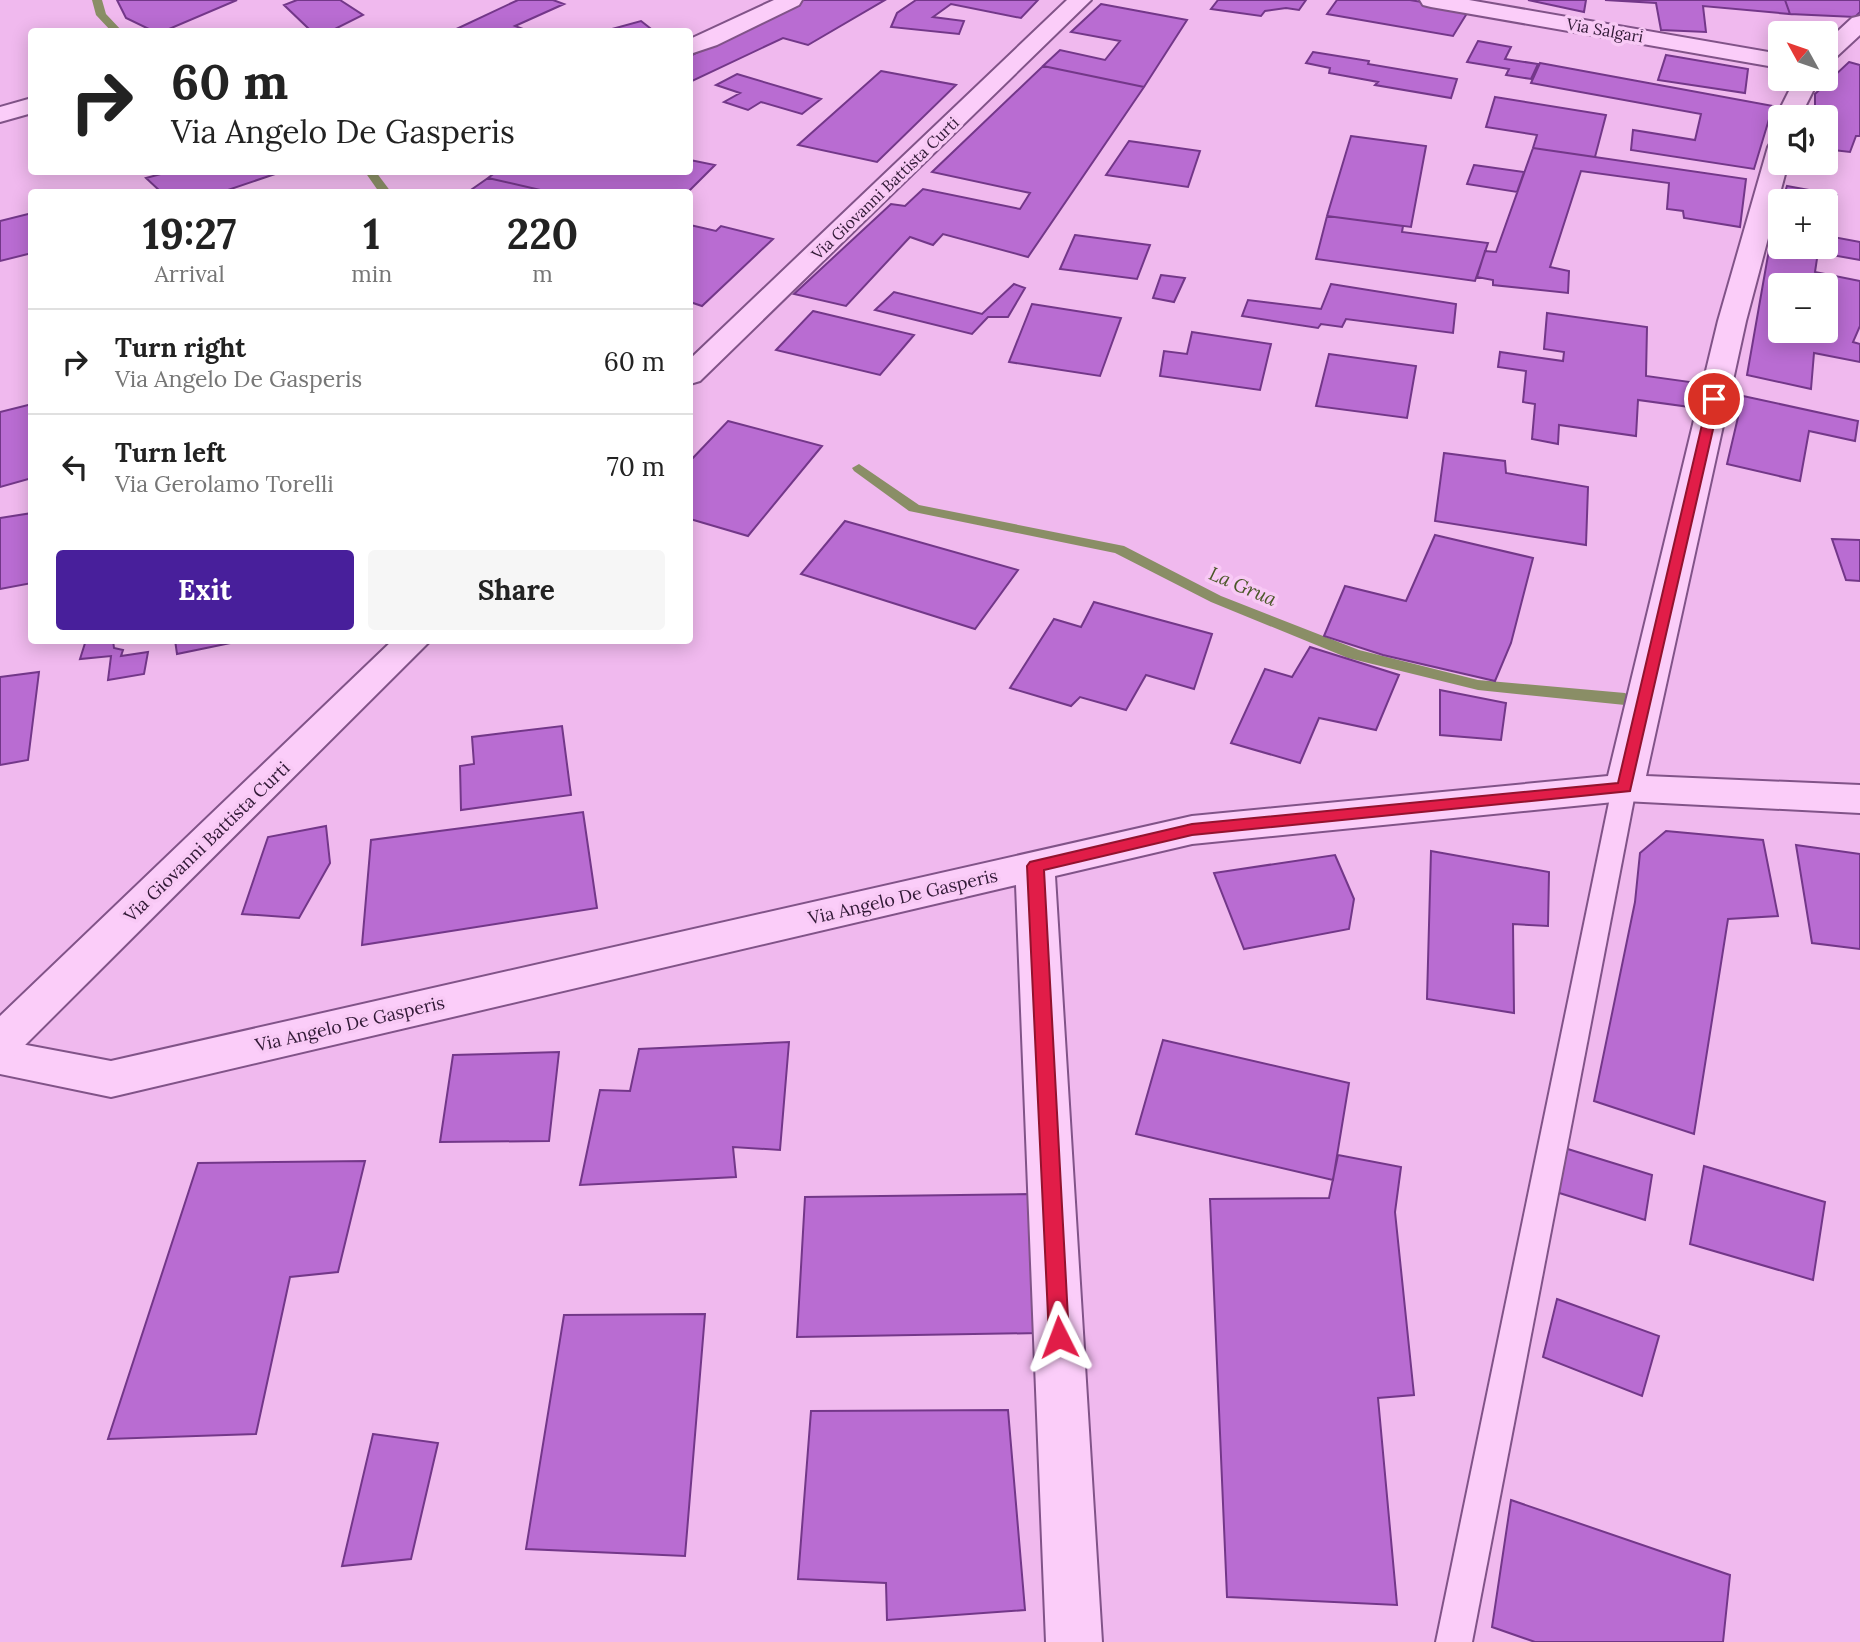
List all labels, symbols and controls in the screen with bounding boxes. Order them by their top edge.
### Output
street label: Via Salgari [1564,13,1645,47]
north arrow [1768,21,1838,91]
map controls [1768,21,1838,343]
text: 60 m [171,50,288,112]
icon: right [56,56,147,147]
button: sound [1768,105,1838,175]
text: Via Angelo De Gasperis [171,111,515,152]
street label: Via Giovanni Battista Curti [806,112,963,264]
button: + [1768,189,1838,259]
text: 19:27 [143,207,237,261]
text: 1 [363,207,380,261]
text: 220 [507,207,578,261]
text: Arrival [154,259,225,288]
text: min [351,259,392,288]
text: m [532,259,553,288]
button: − [1768,273,1838,343]
text: Turn right [115,331,246,364]
icon: right [56,343,94,381]
text: 60 m [604,345,665,378]
text: Via Angelo De Gasperis [115,364,362,393]
pin [1684,369,1744,429]
icon: arrive [1695,380,1733,418]
text: Turn left [115,436,226,469]
icon: left [56,448,94,486]
text: 70 m [607,450,665,483]
text: Via Gerolamo Torelli [115,469,334,498]
button: Exit [56,550,354,630]
button: Share [368,550,665,630]
water label: La Grua [1206,561,1281,611]
street label: Via Giovanni Battista Curti [118,756,294,928]
street label: Via Angelo De Gasperis [805,864,1000,930]
street label: Via Angelo De Gasperis [252,991,447,1057]
position arrow [1022,1300,1096,1374]

